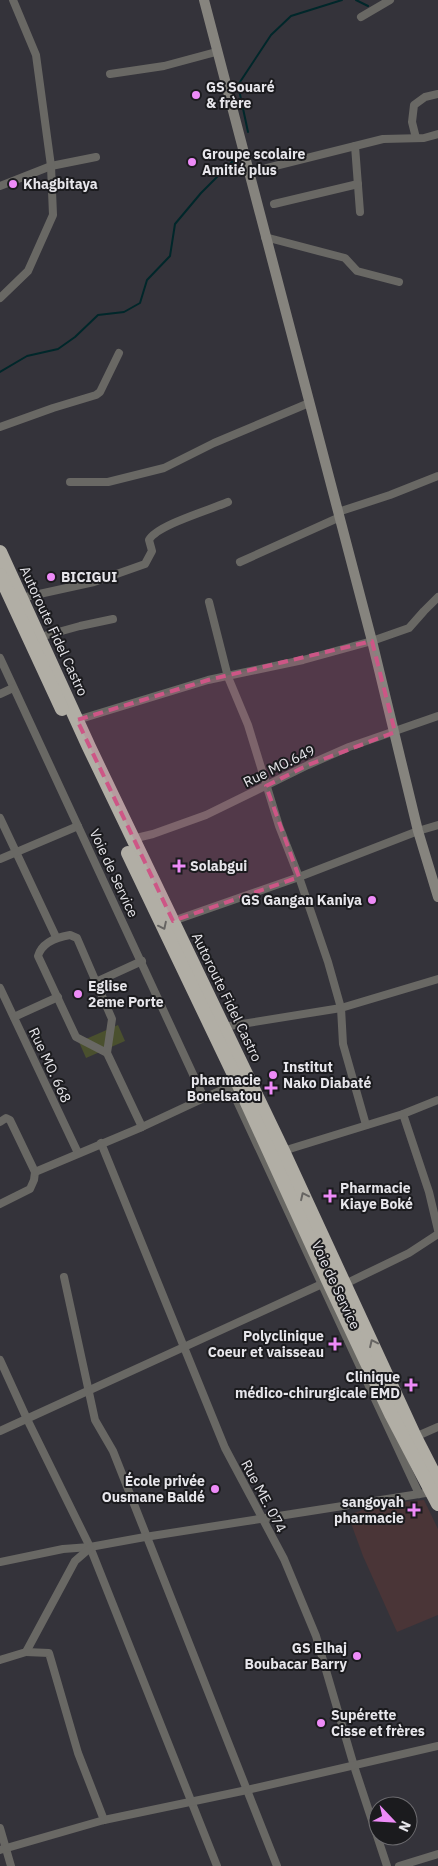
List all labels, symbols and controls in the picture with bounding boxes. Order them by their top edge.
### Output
place label: GS Souaré & frère [206,78,275,112]
marker: GS Souaré & frère [190,89,202,101]
place label: Groupe scolaire Amitié plus [202,145,305,179]
marker: Groupe scolaire Amitié plus [186,156,198,168]
place label: Khagbitaya [23,175,98,193]
marker: Khagbitaya [7,178,19,190]
street label: Autoroute Fidel Castro [16,563,92,699]
place label: BICIGUI [61,568,117,586]
marker: BICIGUI [45,571,57,583]
street label: Rue MO.649 [240,741,318,791]
street label: Voie de Service [86,826,143,920]
place label: Solabgui [190,857,247,875]
marker: Solabgui [172,859,186,873]
place label: GS Gangan Kaniya [241,891,362,909]
marker: GS Gangan Kaniya [366,894,378,906]
one-way arrow [157,921,167,930]
street label: Autoroute Fidel Castro [188,930,266,1065]
place label: Eglise 2eme Porte [88,977,164,1011]
marker: Eglise 2eme Porte [72,988,84,1000]
street label: Rue MO. 668 [25,1024,75,1106]
place label: Institut Nako Diabaté [283,1058,371,1092]
marker: Institut Nako Diabaté [267,1069,279,1081]
place label: pharmacie Bonelsatou [187,1071,261,1105]
marker: pharmacie Bonelsatou [265,1082,277,1094]
place label: Pharmacie Kiaye Boké [340,1179,413,1213]
marker: Pharmacie Kiaye Boké [324,1190,336,1202]
one-way arrow [299,1192,310,1201]
street label: Voie de Service [308,1238,365,1332]
place label: Polyclinique Coeur et vaisseau [208,1327,324,1361]
marker: Polyclinique Coeur et vaisseau [328,1337,342,1351]
one-way arrow [368,1339,379,1348]
place label: Clinique médico-chirurgicale EMD [235,1368,400,1402]
marker: Clinique médico-chirurgicale EMD [404,1378,418,1392]
street label: Rue ME. 074 [237,1457,291,1535]
place label: École privée Ousmane Baldé [102,1471,205,1506]
marker: École privée Ousmane Baldé [209,1483,221,1495]
place label: sangoyah pharmacie [334,1493,404,1527]
marker: sangoyah pharmacie [408,1504,420,1516]
place label: GS Elhaj Boubacar Barry [245,1639,348,1673]
marker: GS Elhaj Boubacar Barry [351,1650,363,1662]
place label: Supérette Cisse et frères [331,1706,425,1740]
marker: Supérette Cisse et frères [315,1717,327,1729]
north arrow [368,1796,418,1846]
text: N [394,1818,415,1835]

